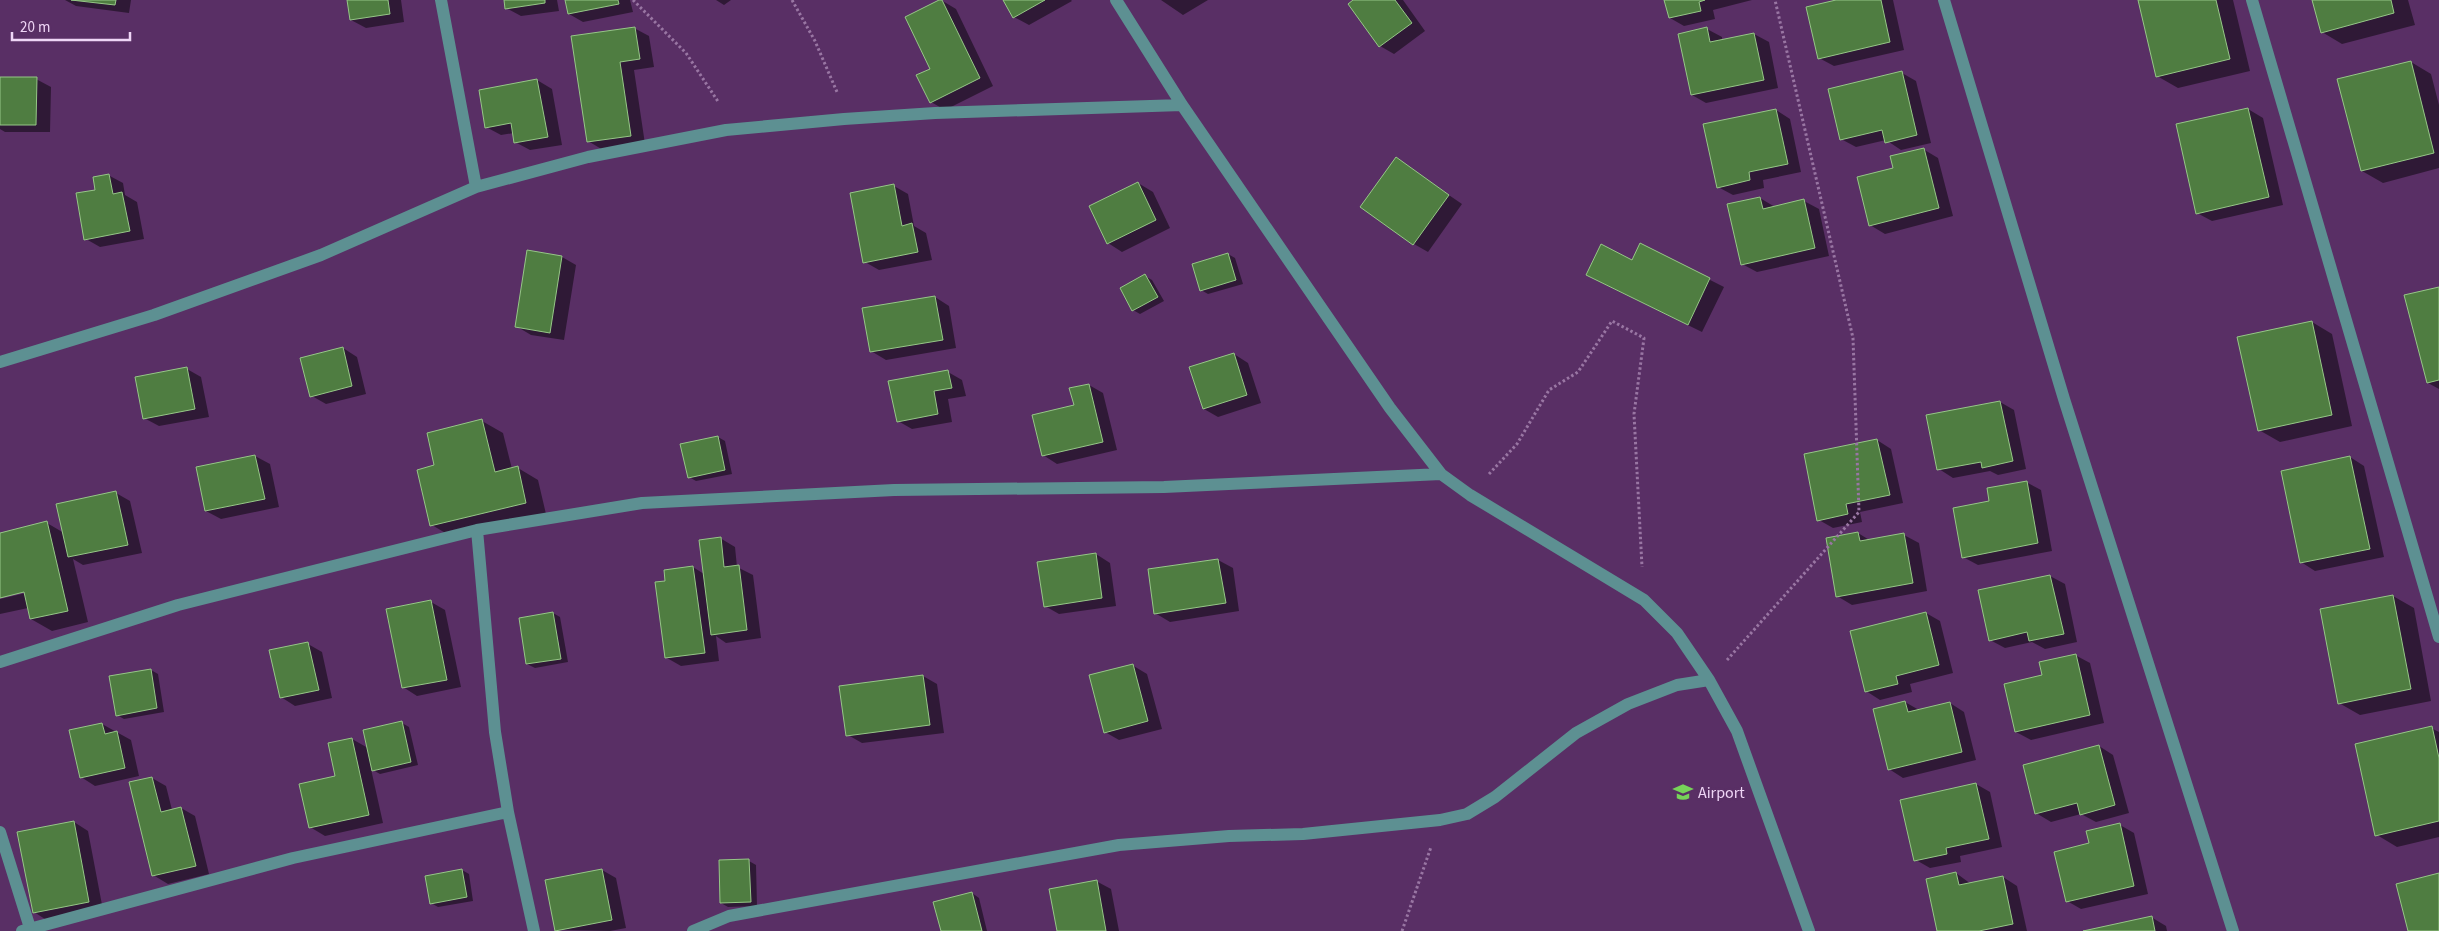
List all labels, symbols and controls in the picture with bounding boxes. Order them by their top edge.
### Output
scale bar [12,10,130,42]
text: 20 m [20,17,50,38]
school or university icon: Airport [1672,781,1694,803]
place label: Airport [1698,782,1745,804]

